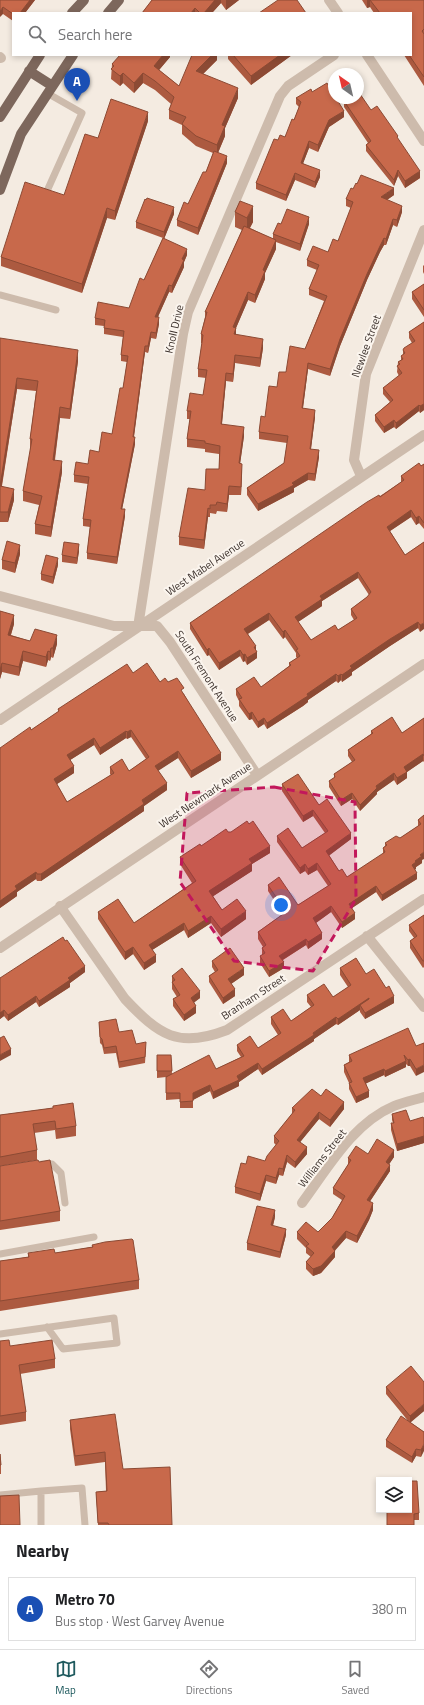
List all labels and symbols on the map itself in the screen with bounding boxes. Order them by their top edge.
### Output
pin: A [64,68,90,101]
north arrow [328,68,364,104]
street label: Knoll Drive [161,303,187,355]
street label: Newlee Street [347,312,385,380]
street label: West Mabel Avenue [162,534,248,599]
street label: South Fremont Avenue [171,627,243,725]
street label: West Newmark Avenue [156,758,255,832]
your location [271,895,291,915]
street label: Branham Street [218,970,288,1024]
street label: Williams Street [294,1125,350,1191]

